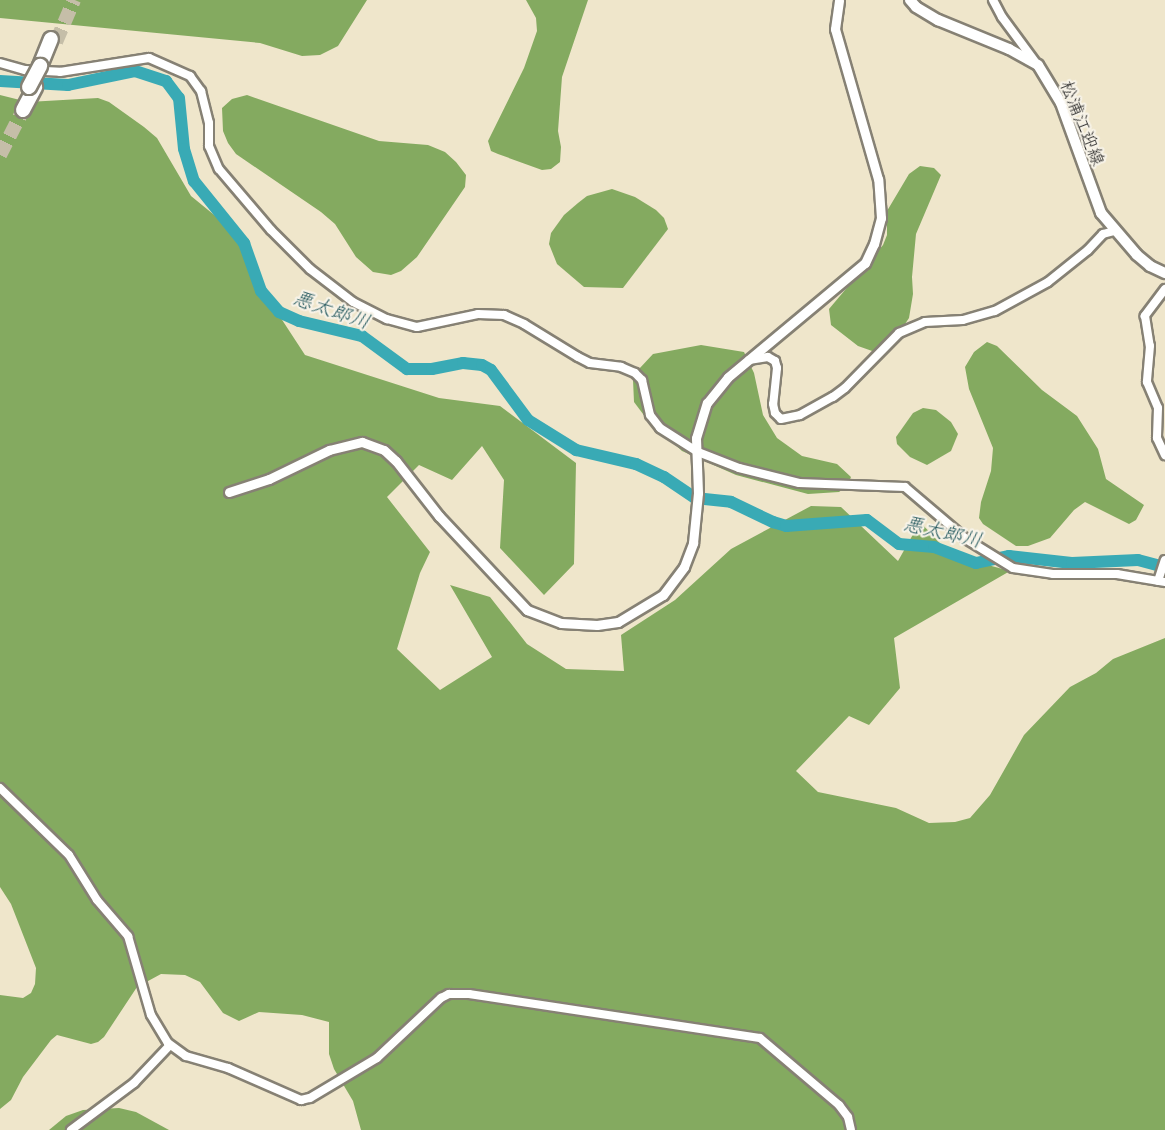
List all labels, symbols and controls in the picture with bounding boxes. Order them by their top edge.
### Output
street label: 松浦江迎線 [1056,77,1110,169]
water label: 悪太郎川 [290,285,374,333]
water label: 悪太郎川 [901,510,985,552]

